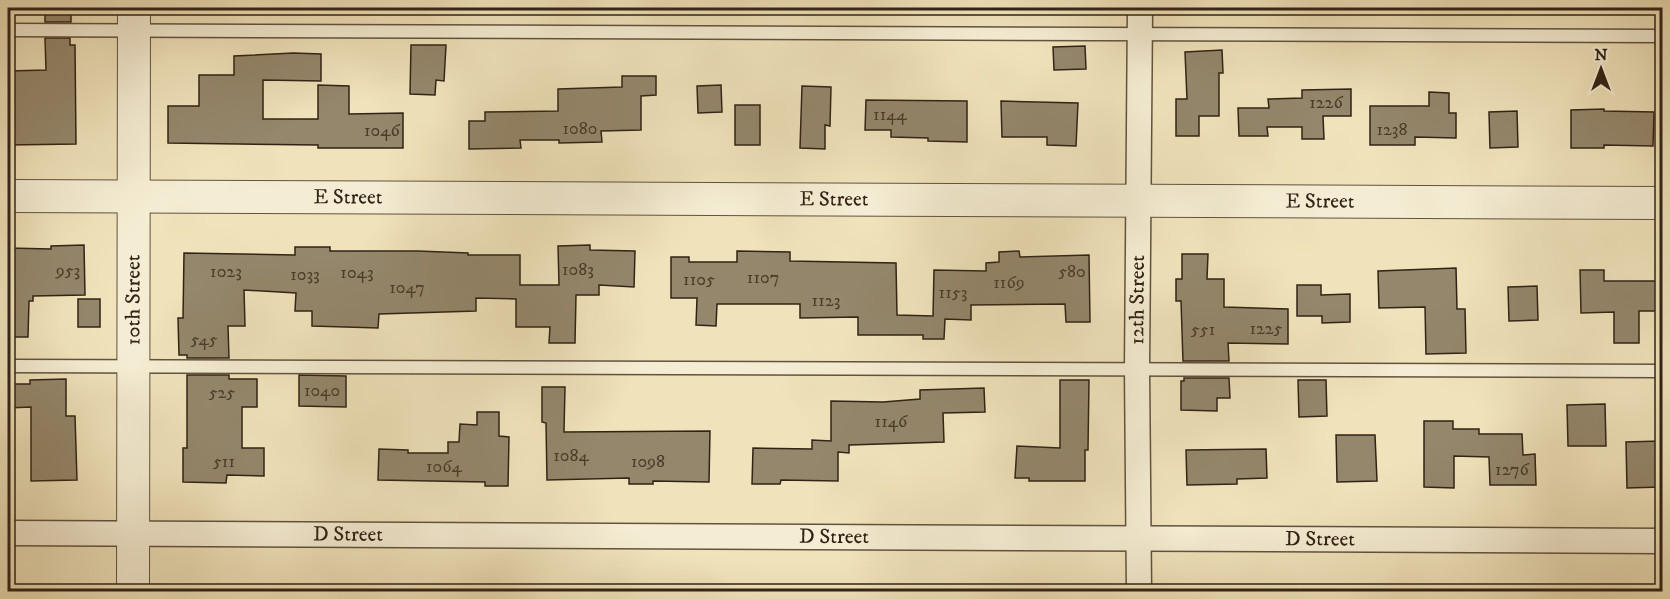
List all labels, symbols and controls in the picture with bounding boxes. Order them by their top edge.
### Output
north arrow [1571,39,1631,99]
text: N [1594,45,1608,65]
house number: 1226 [1309,92,1343,114]
house number: 1144 [873,104,908,126]
house number: 1080 [563,118,597,140]
house number: 1238 [1376,119,1408,141]
house number: 1046 [364,120,401,142]
street label: E Street [313,184,383,211]
street label: E Street [799,186,869,213]
street label: E Street [1285,188,1355,215]
street label: 10th Street [120,254,147,345]
street label: 12th Street [1124,255,1151,345]
house number: 1083 [562,259,594,281]
house number: 953 [55,260,80,282]
house number: 1023 [210,261,242,283]
house number: 580 [1058,261,1086,283]
house number: 1043 [340,262,374,284]
house number: 1033 [290,264,320,286]
house number: 1107 [747,267,779,289]
house number: 1105 [683,269,715,291]
house number: 1169 [993,272,1025,294]
house number: 1047 [389,277,425,299]
house number: 1153 [939,282,967,304]
house number: 1123 [812,290,840,312]
house number: 1225 [1249,318,1283,340]
house number: 551 [1191,319,1215,341]
house number: 545 [190,329,218,351]
house number: 1040 [304,380,340,402]
house number: 525 [209,382,235,404]
house number: 1146 [875,411,908,433]
house number: 1084 [553,445,589,467]
house number: 511 [213,451,235,473]
house number: 1098 [631,451,665,473]
house number: 1064 [426,456,463,478]
house number: 1276 [1495,459,1530,481]
street label: D Street [313,521,383,548]
street label: D Street [799,524,869,550]
street label: D Street [1285,526,1355,553]

